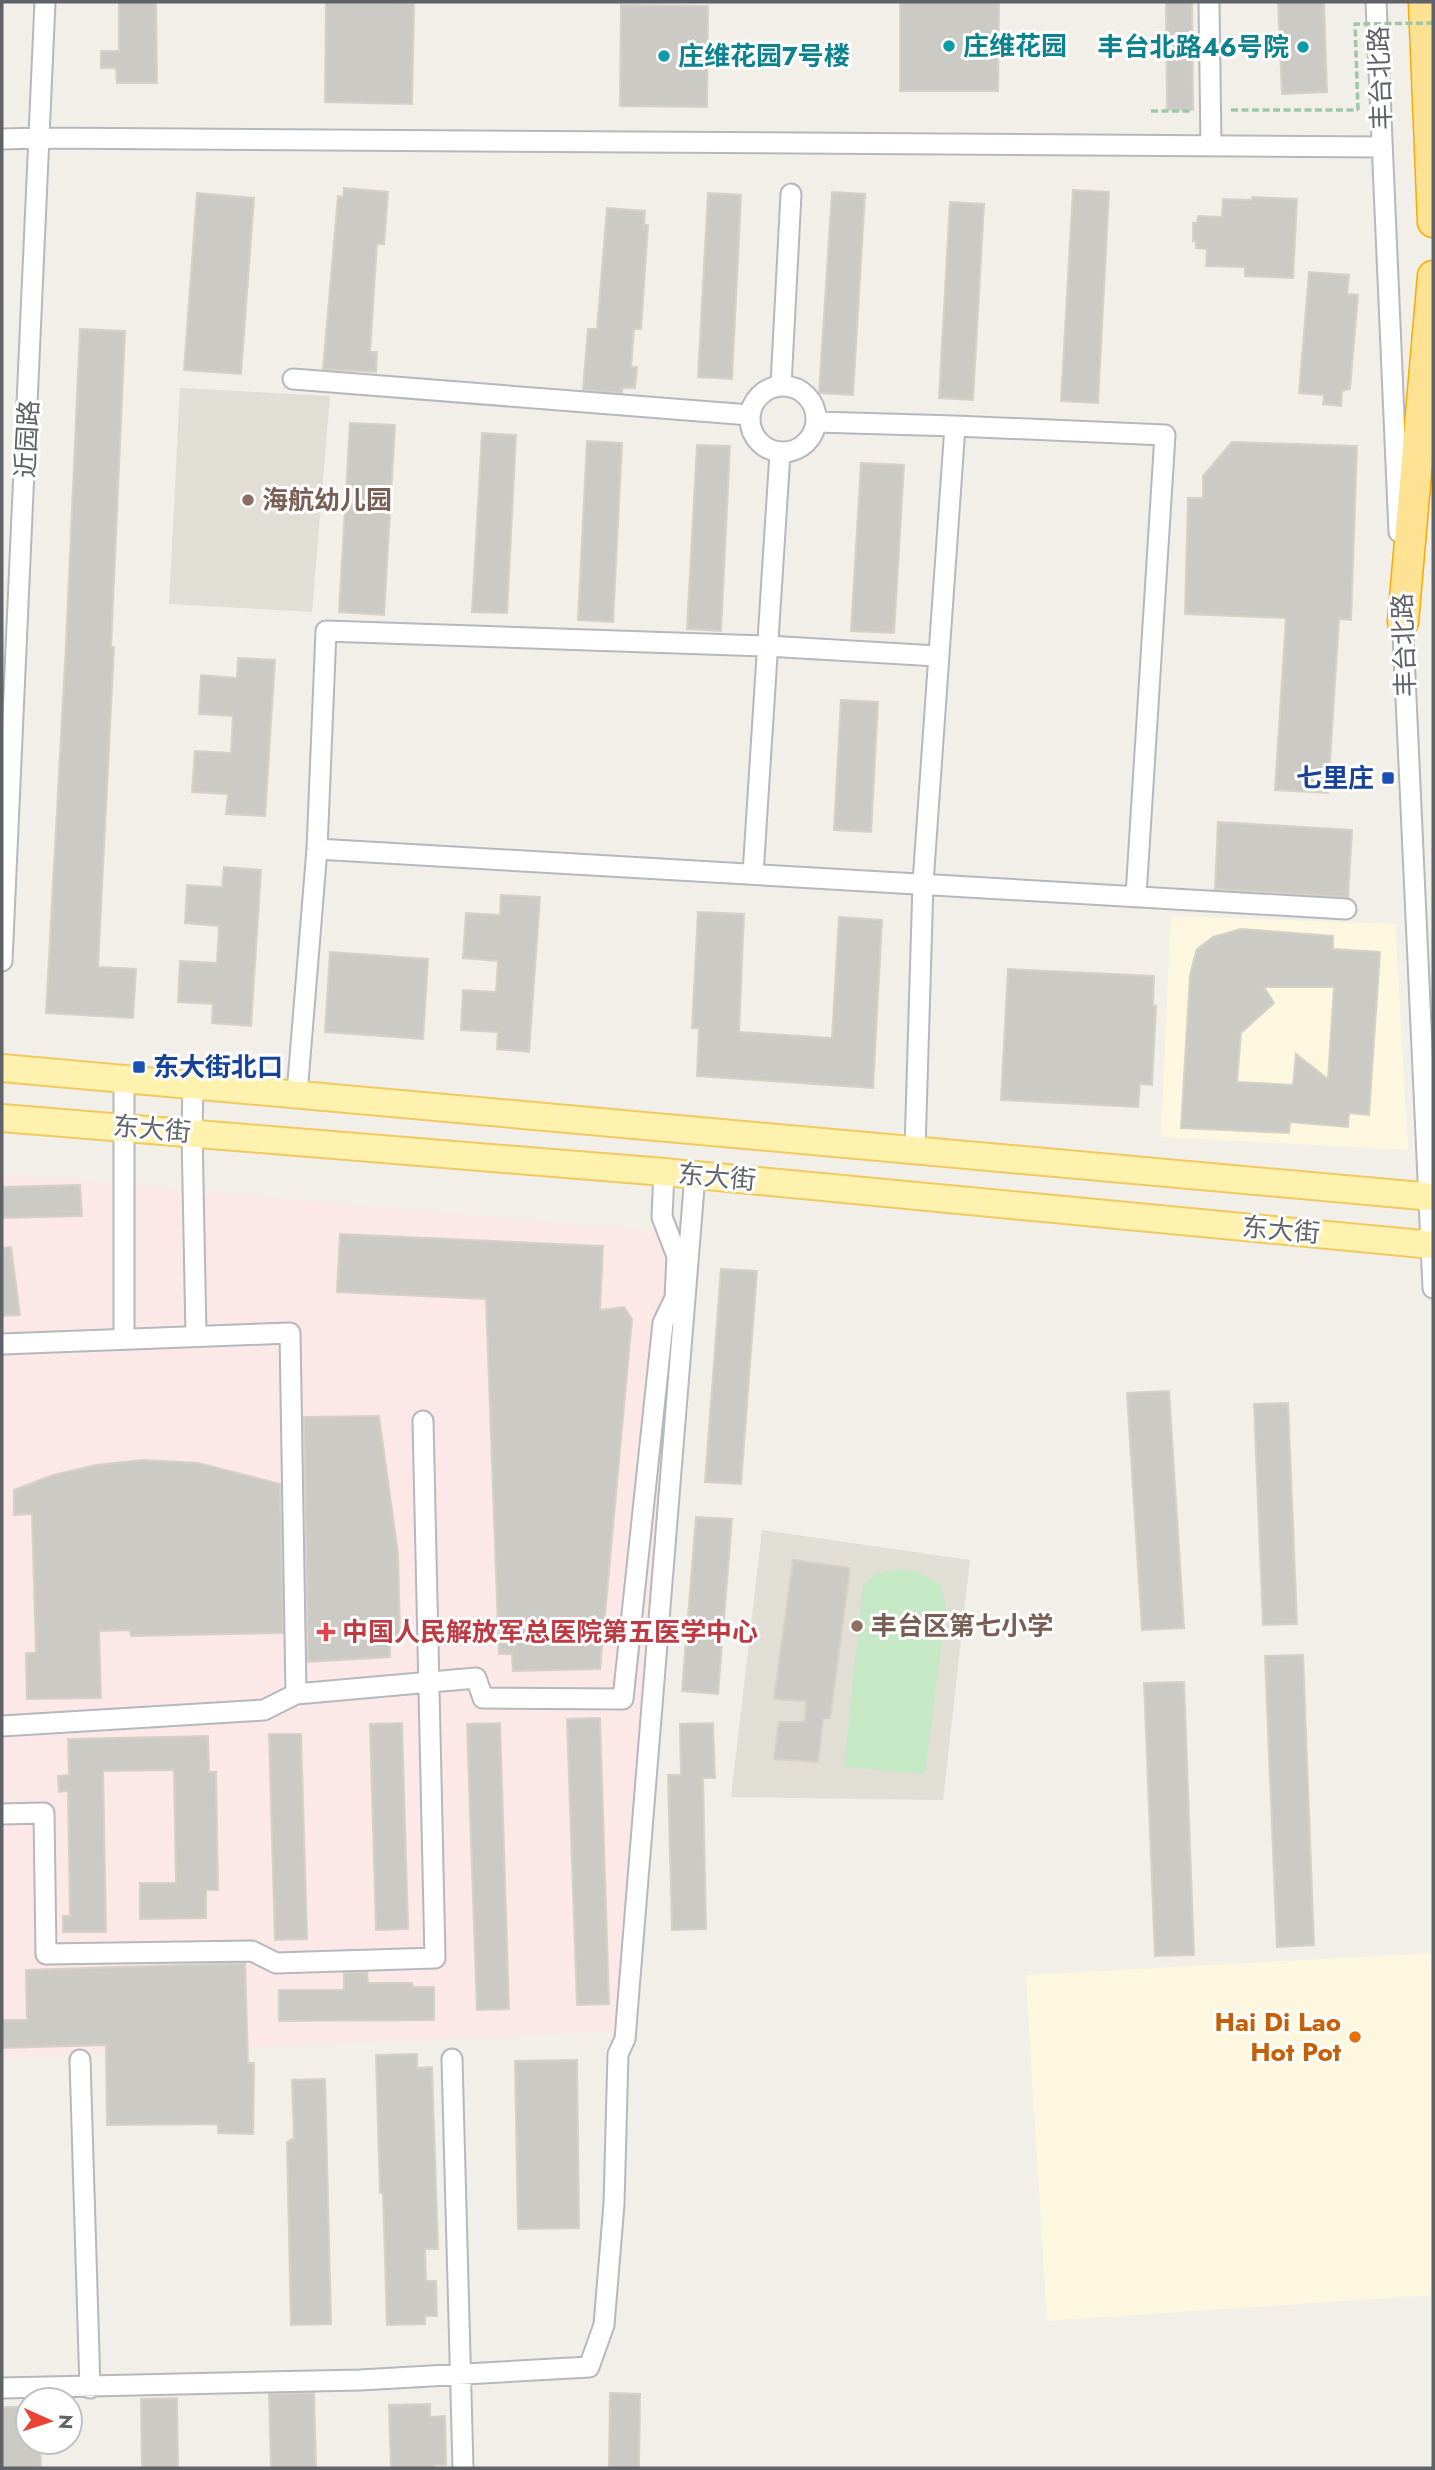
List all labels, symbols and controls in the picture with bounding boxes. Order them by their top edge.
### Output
street label: 丰台北路 [1359,25,1401,131]
place label: 庄维花园 [963,27,1067,65]
place label: 丰台北路46号院 [1097,28,1289,66]
place label: 庄维花园7号楼 [678,37,850,75]
marker: 庄维花园 [941,38,957,54]
marker: 丰台北路46号院 [1295,39,1311,55]
marker: 庄维花园7号楼 [656,48,672,64]
street label: 近园路 [6,399,48,479]
place label: 海航幼儿园 [262,481,392,519]
marker: 海航幼儿园 [240,492,256,508]
street label: 丰台北路 [1383,592,1425,698]
place label: 七里庄 [1296,759,1374,797]
marker: 七里庄 [1380,770,1396,786]
place label: 东大街北口 [153,1048,283,1086]
marker: 东大街北口 [131,1059,147,1075]
street label: 东大街 [111,1107,193,1151]
street label: 东大街 [676,1155,758,1199]
street label: 东大街 [1240,1208,1322,1252]
place label: 丰台区第七小学 [871,1607,1053,1645]
place label: 中国人民解放军总医院第五医学中心 [342,1613,758,1651]
marker: 丰台区第七小学 [849,1618,865,1634]
marker: 中国人民解放军总医院第五医学中心 [316,1622,336,1642]
place label: Hai Di Lao Hot Pot [1214,2003,1342,2071]
marker: Hai Di Lao Hot Pot [1347,2029,1363,2045]
north arrow [14,2386,84,2456]
text: N [52,2414,79,2430]

